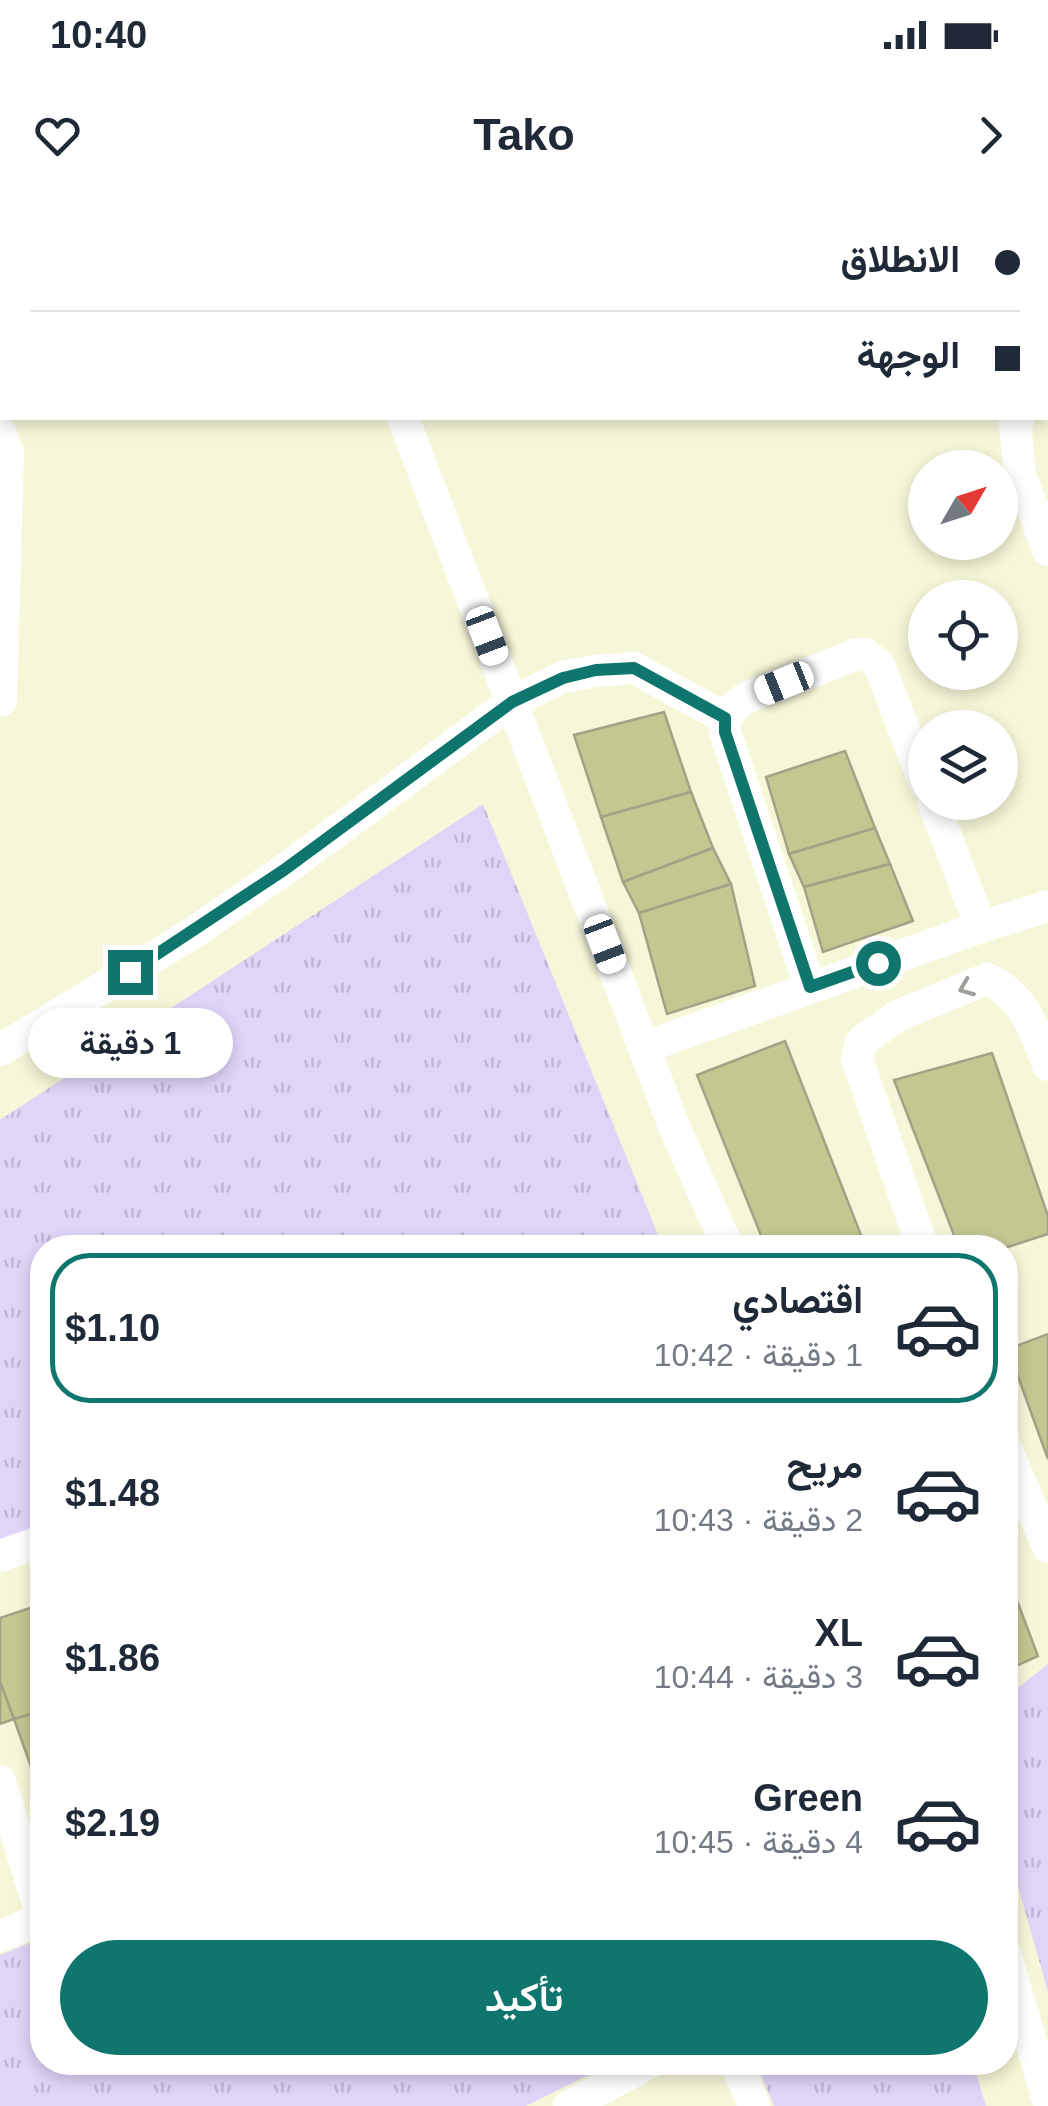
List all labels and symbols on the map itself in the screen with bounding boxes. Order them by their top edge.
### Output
north arrow [908,450,1018,560]
car [462,603,512,669]
car [751,658,817,708]
car [580,911,630,977]
route start [856,941,901,986]
route end [108,950,153,995]
one-way arrow [958,976,976,996]
callout: 1 دقيقة [28,1007,232,1077]

